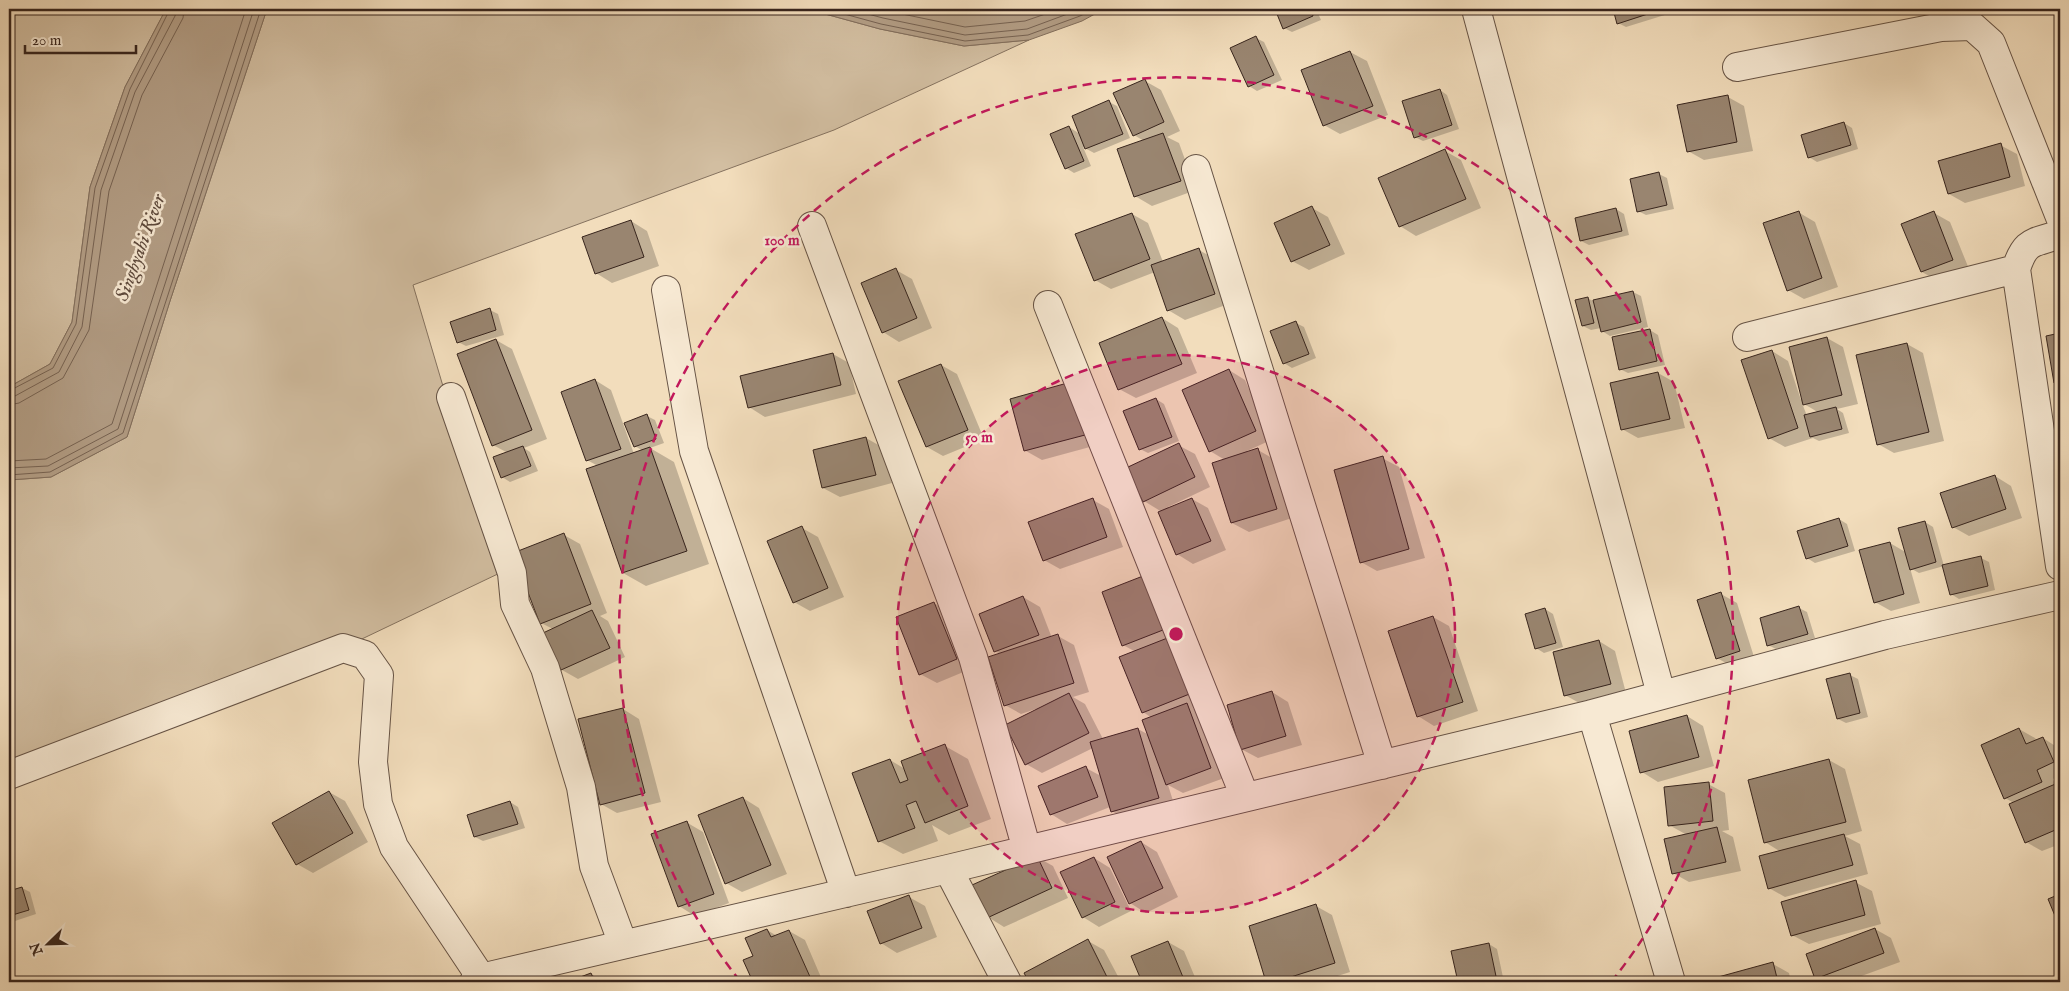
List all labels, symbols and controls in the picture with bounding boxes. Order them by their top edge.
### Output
scale bar [25,22,136,54]
text: 20 m [32,31,62,50]
water label: Singhyahi River [111,190,172,305]
text: 100 m [764,231,800,250]
text: 50 m [965,428,993,447]
centre of rings [1167,625,1185,643]
north arrow [22,918,72,968]
text: N [26,940,48,959]

